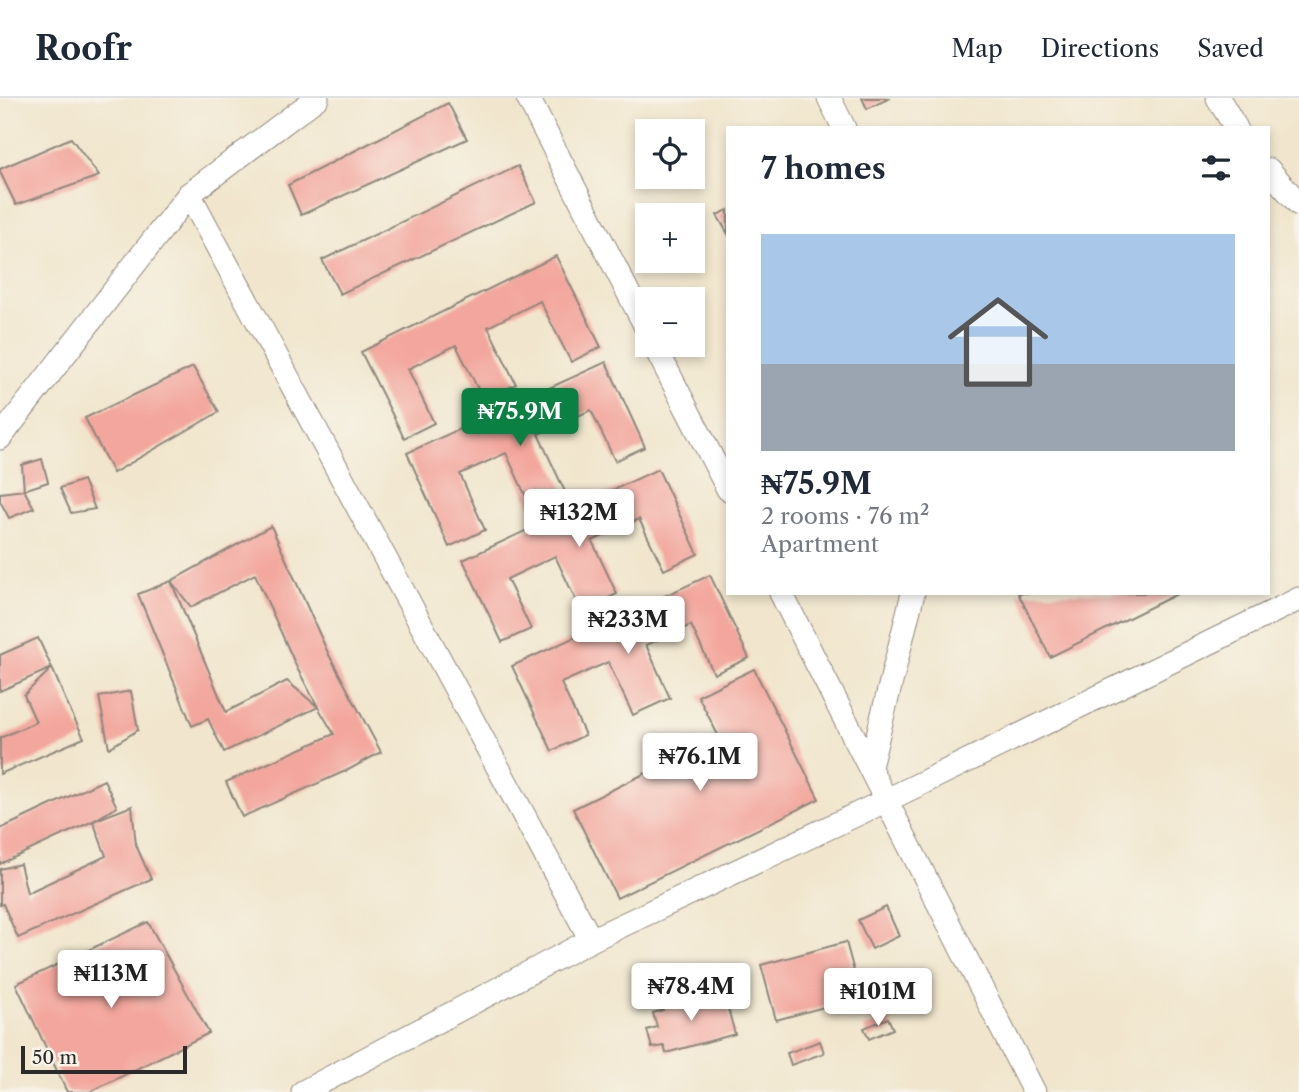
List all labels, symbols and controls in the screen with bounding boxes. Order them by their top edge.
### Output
text: Roofr [35,28,132,69]
text: Map [951,34,1003,63]
text: Directions [1041,34,1159,63]
text: Saved [1197,34,1264,63]
map controls [635,119,705,357]
button: locate [635,119,705,189]
icon: filters [1197,149,1235,187]
text: 7 homes [761,150,886,187]
button: + [635,203,705,273]
icon: home [935,279,1061,405]
button: − [635,287,705,357]
pin: ₦75.9M [463,388,577,448]
text: ₦75.9M [477,397,563,425]
text: ₦75.9M [761,465,872,502]
pin: ₦132M [530,490,628,549]
text: ₦132M [540,498,618,526]
text: 2 rooms · 76 m² [761,502,929,530]
text: Apartment [761,530,879,558]
pin: ₦233M [579,596,677,656]
text: ₦233M [588,605,668,633]
pin: ₦76.1M [643,734,757,793]
text: ₦76.1M [659,742,741,770]
pin: ₦113M [62,950,160,1010]
text: ₦113M [74,959,148,987]
pin: ₦78.4M [634,964,748,1023]
pin: ₦101M [829,968,927,1028]
text: ₦78.4M [647,972,735,1000]
text: ₦101M [840,977,916,1005]
scale bar [21,1043,187,1075]
text: 50 m [32,1046,77,1069]

